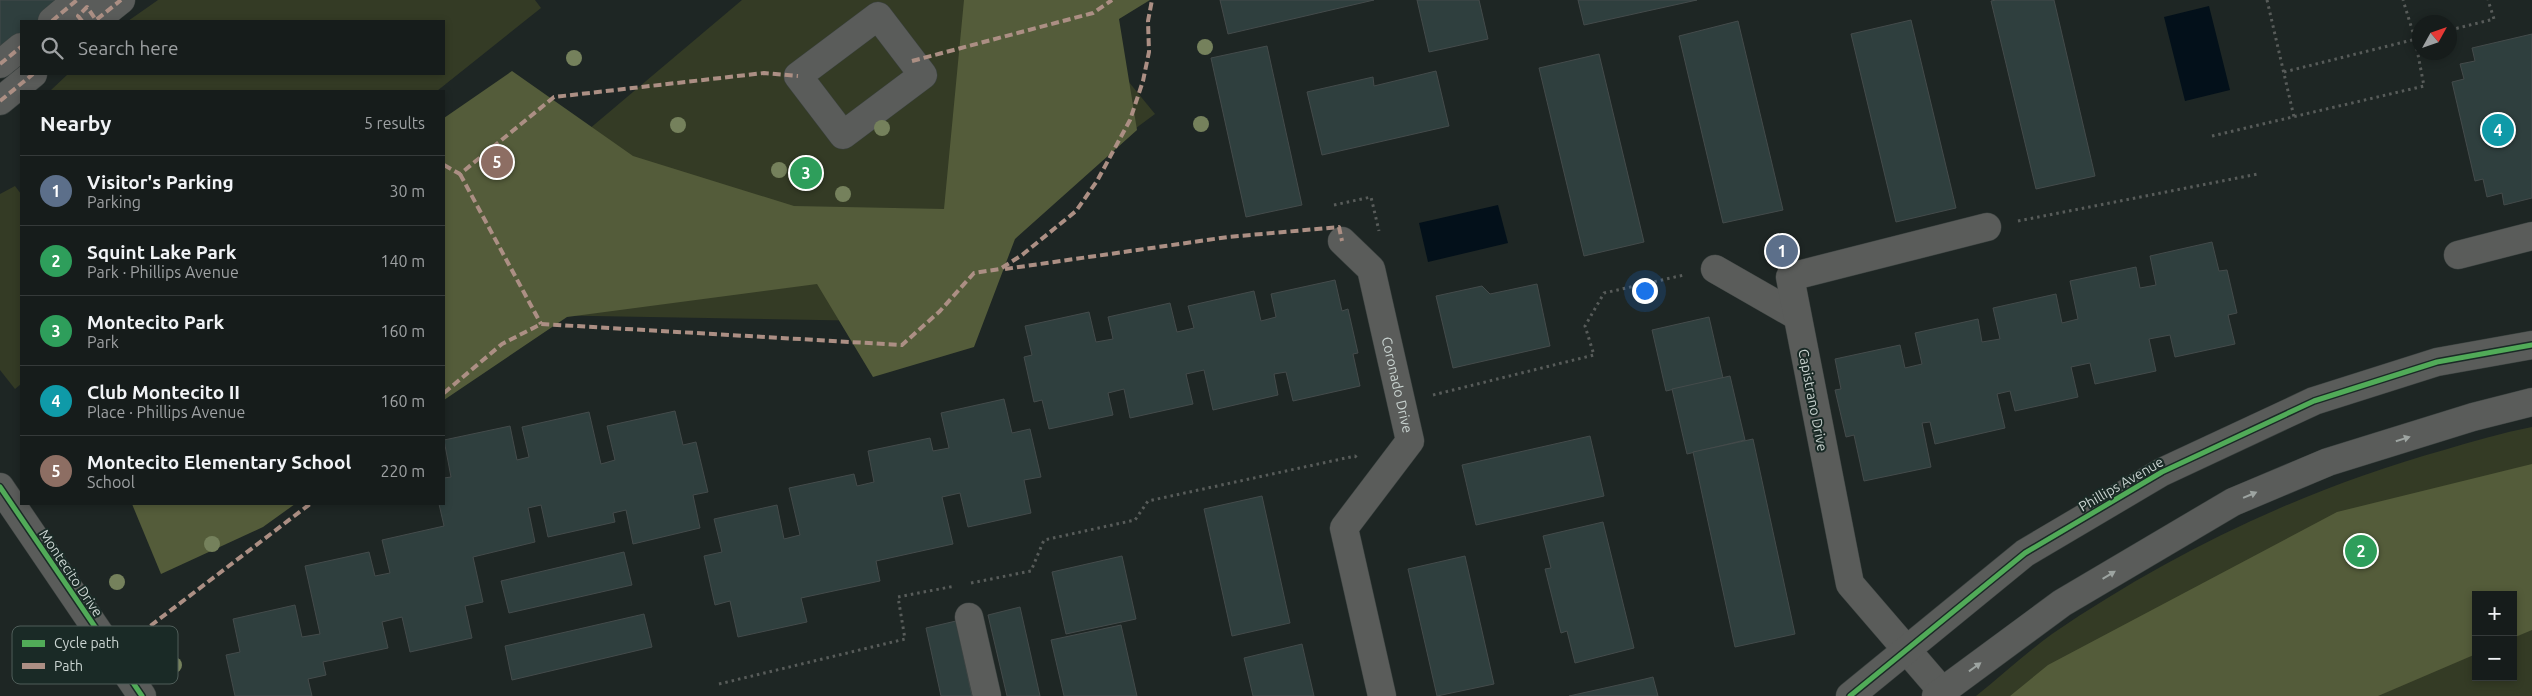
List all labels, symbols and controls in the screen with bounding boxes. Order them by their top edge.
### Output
north arrow [2412,15,2457,60]
search box [20,20,445,75]
icon: search [38,34,66,62]
text: Search here [78,37,178,59]
text: Nearby [40,111,111,135]
pin: 4 [2482,111,2514,149]
text: 5 results [364,114,425,132]
pin: 5 [481,143,513,181]
pin: 3 [790,154,822,192]
text: Visitor's Parking [87,171,234,193]
text: 1 [51,182,61,200]
text: 30 m [389,182,425,200]
text: Parking [87,193,141,211]
pin: 1 [1766,232,1798,270]
text: Squint Lake Park [87,241,236,263]
text: 2 [51,252,61,270]
text: 140 m [380,252,425,270]
text: Park · Phillips Avenue [87,263,239,281]
your location [1632,278,1658,304]
text: Montecito Park [87,311,224,333]
text: 3 [51,322,61,340]
text: 160 m [380,322,425,340]
text: Park [87,333,119,351]
street label: Coronado Drive [1379,335,1416,434]
street label: Capistrano Drive [1795,347,1831,453]
text: Club Montecito II [87,381,240,403]
text: 4 [51,392,61,410]
text: 160 m [380,392,425,410]
text: Place · Phillips Avenue [87,403,245,421]
one-way arrow [2395,435,2410,442]
text: Montecito Elementary School [87,451,351,473]
street label: Phillips Avenue [2076,453,2166,515]
text: 5 [51,462,61,480]
text: 220 m [380,462,425,480]
text: School [87,473,135,491]
one-way arrow [2243,490,2257,498]
street label: Montecito Drive [36,526,106,620]
pin: 2 [2345,532,2377,570]
one-way arrow [2102,571,2117,579]
map controls [2472,591,2517,681]
button: + [2472,591,2517,636]
legend [12,626,178,684]
text: Cycle path [54,635,119,651]
button: − [2472,636,2517,681]
text: Path [54,658,83,674]
one-way arrow [1968,662,1982,672]

